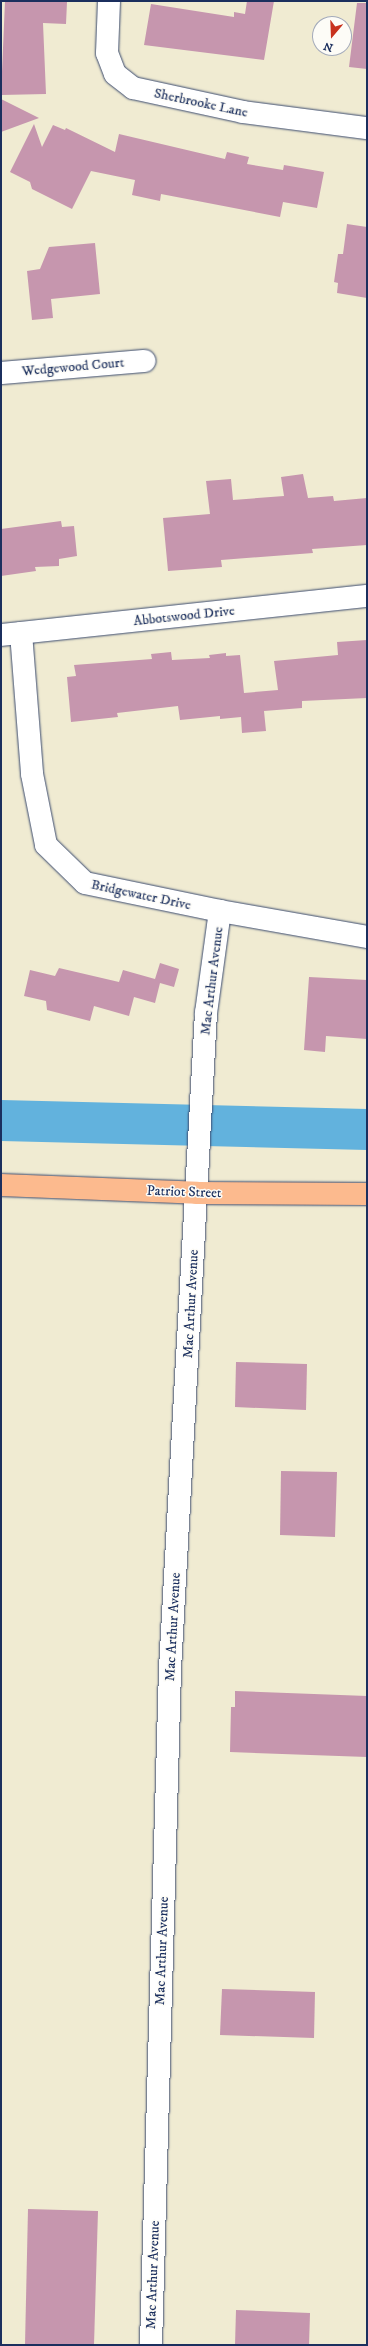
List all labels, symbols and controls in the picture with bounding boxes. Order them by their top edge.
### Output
north arrow [312,16,352,56]
text: N [322,38,335,54]
street label: Sherbrooke Lane [152,85,250,121]
street label: Wedgewood Court [21,354,125,380]
street label: Abbotswood Drive [133,602,235,630]
street label: Bridgewater Drive [89,876,193,914]
street label: Mac Arthur Avenue [197,926,227,1036]
street label: Patriot Street [146,1182,222,1202]
street label: Mac Arthur Avenue [180,1249,202,1359]
street label: Mac Arthur Avenue [162,1572,184,1682]
street label: Mac Arthur Avenue [152,1896,172,2006]
street label: Mac Arthur Avenue [143,2220,163,2330]

